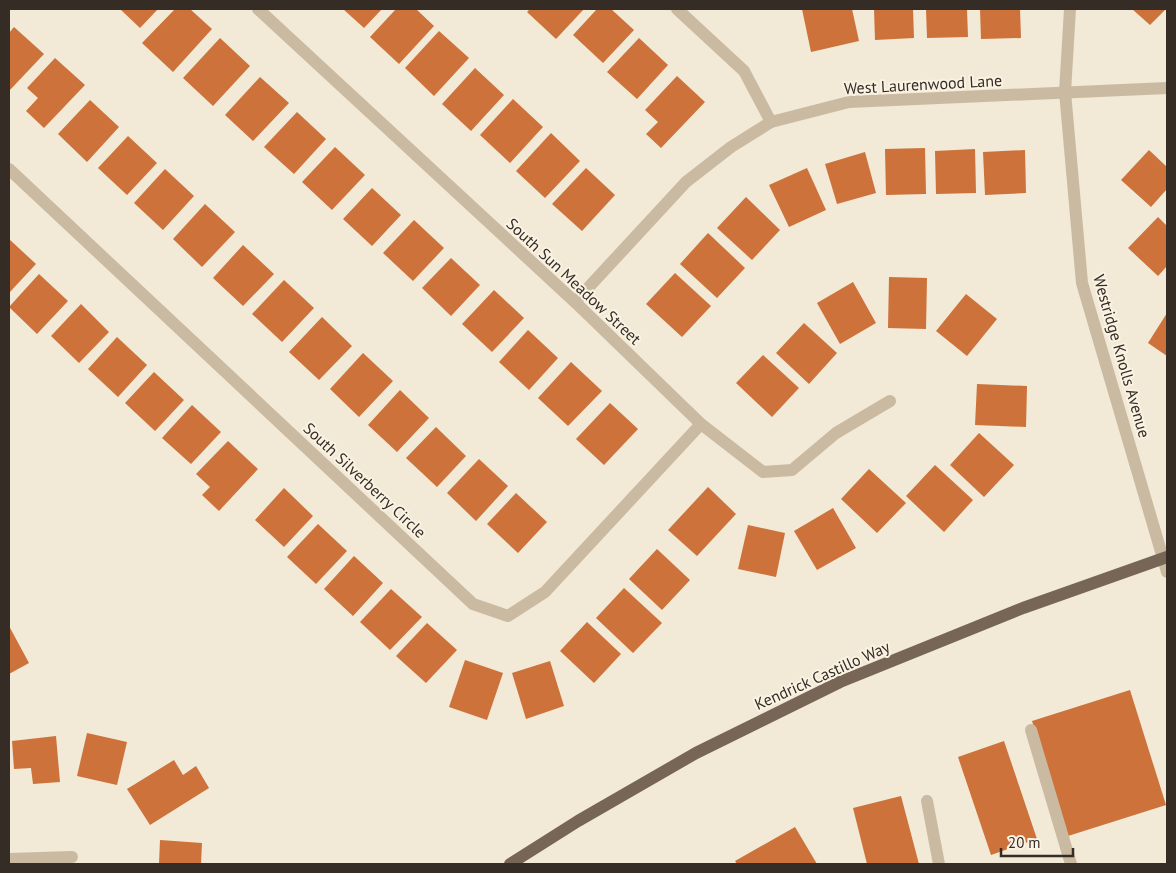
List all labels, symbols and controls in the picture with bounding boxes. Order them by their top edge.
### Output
street label: West Laurenwood Lane [843,70,1003,98]
street label: South Sun Meadow Street [503,213,646,349]
street label: Westridge Knolls Avenue [1089,272,1155,440]
street label: South Silverberry Circle [300,418,430,542]
street label: Kendrick Castillo Way [751,636,893,714]
scale bar [1001,826,1074,858]
text: 20 m [1008,833,1041,852]

